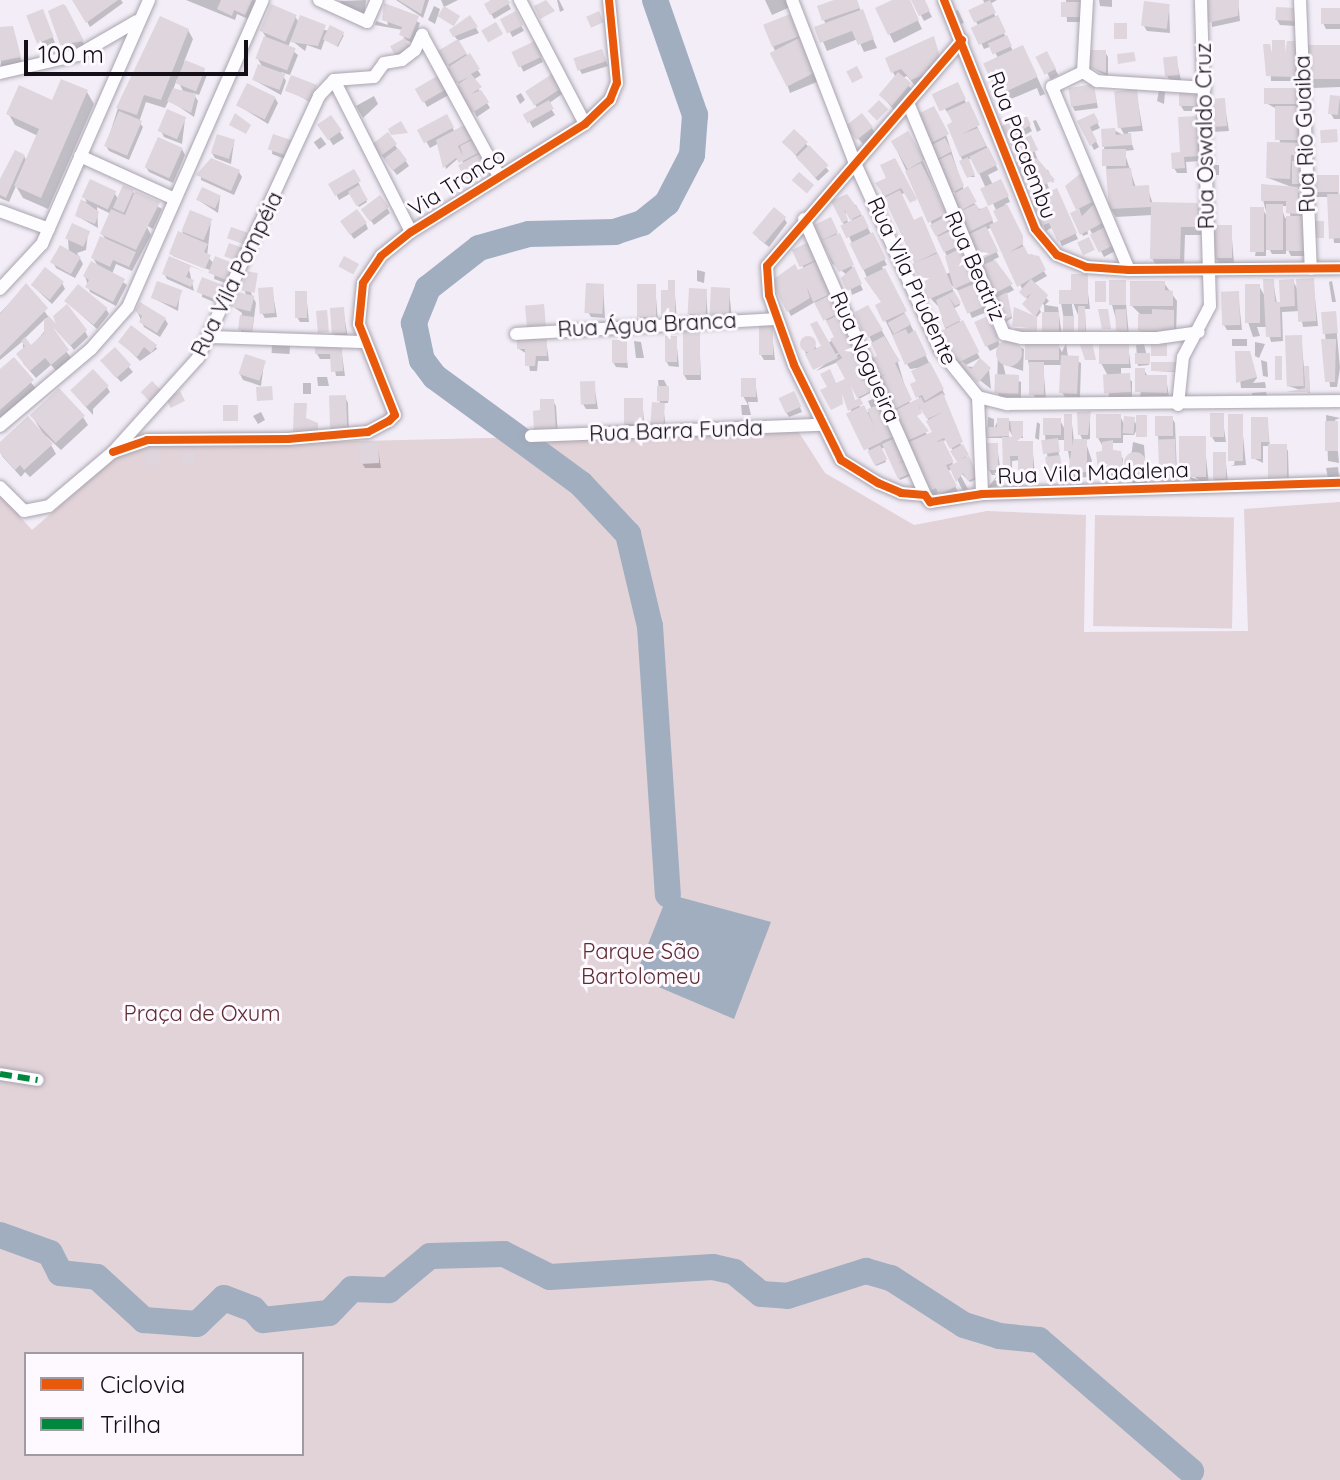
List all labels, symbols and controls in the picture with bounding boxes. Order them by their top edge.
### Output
scale bar [28,24,252,74]
text: 100 m [38,39,104,69]
street label: Rua Oswaldo Cruz [1190,42,1220,230]
street label: Rua Rio Guaiba [1289,55,1321,213]
street label: Rua Pacaembu [982,68,1062,222]
street label: Via Tronco [404,142,510,222]
street label: Rua Vila Pompéia [186,187,288,361]
street label: Rua Vila Prudente [861,193,963,369]
street label: Rua Beatriz [939,207,1011,325]
street label: Rua Nogueira [824,287,906,427]
street label: Rua Água Branca [557,307,737,343]
street label: Rua Barra Funda [589,415,763,447]
street label: Rua Vila Madalena [997,456,1189,490]
park label: Parque São Bartolomeu [581,938,701,990]
park label: Praça de Oxum [124,1001,280,1027]
legend [24,1352,304,1456]
text: Ciclovia [100,1369,185,1399]
text: Trilha [100,1409,161,1439]

